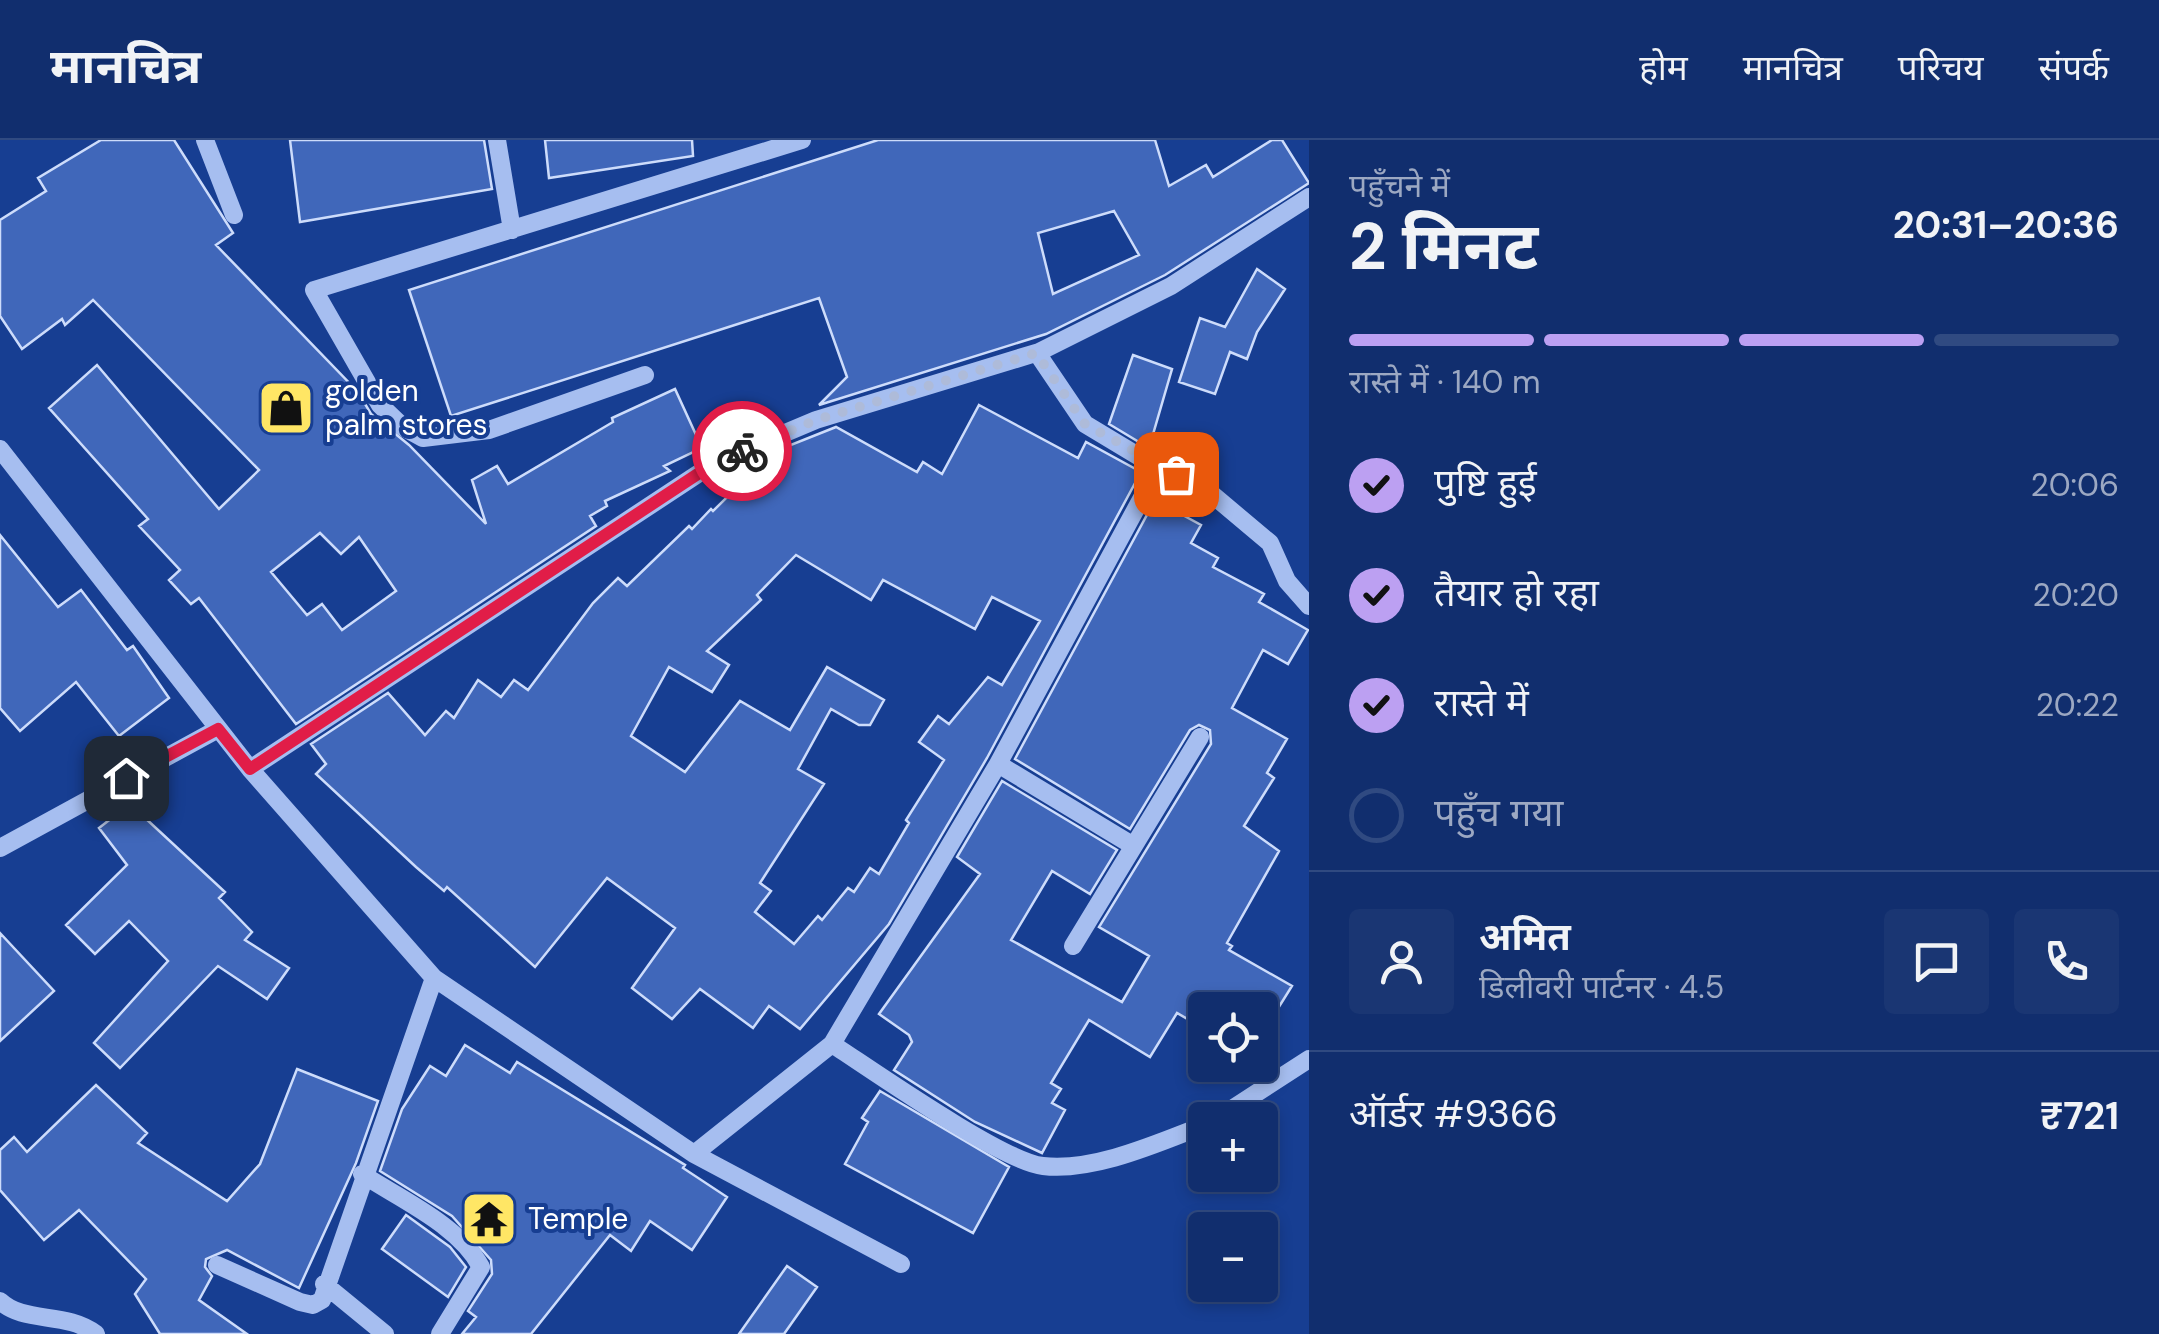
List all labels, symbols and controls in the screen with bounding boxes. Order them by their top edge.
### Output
text: मानचित्र [50,35,201,98]
text: होम [1639,45,1688,91]
text: मानचित्र [1743,45,1843,91]
text: परिचय [1898,45,1984,91]
text: संपर्क [2039,45,2109,91]
text: पहुँचने में [1349,165,1450,207]
text: 20:31–20:36 [1893,200,2119,250]
text: 2 मिनट [1349,205,1538,289]
text: रास्ते में · 140 m [1349,361,1540,403]
place label: golden palm stores [325,371,488,444]
shop icon: golden palm stores [256,378,316,438]
courier [692,401,792,501]
icon: bike [715,424,770,479]
pin [1134,432,1219,517]
icon: bag [1149,447,1204,502]
icon: check [1349,458,1404,513]
text: पुष्टि हुई [1434,458,1537,508]
text: 20:06 [2031,464,2119,506]
icon: check [1349,568,1404,623]
text: तैयार हो रहा [1434,568,1599,618]
text: 20:20 [2033,574,2119,616]
icon: check [1349,678,1404,733]
text: रास्ते में [1434,678,1529,728]
text: 20:22 [2036,684,2119,726]
pin [84,736,169,821]
icon: home [99,751,154,806]
text: पहुँच गया [1434,788,1563,838]
button: person [1349,909,1454,1014]
button: chat [1884,909,1989,1014]
button: phone [2014,909,2119,1014]
text: अमित [1479,912,1571,962]
text: डिलीवरी पार्टनर · 4.5 [1479,966,1724,1008]
map controls [1188,992,1278,1302]
button: locate [1188,992,1278,1082]
text: ऑर्डर #9366 [1349,1089,1558,1139]
text: ₹721 [2040,1091,2119,1141]
button: + [1188,1102,1278,1192]
temple icon: Temple [459,1189,519,1249]
place label: Temple [528,1199,628,1238]
button: − [1188,1212,1278,1302]

